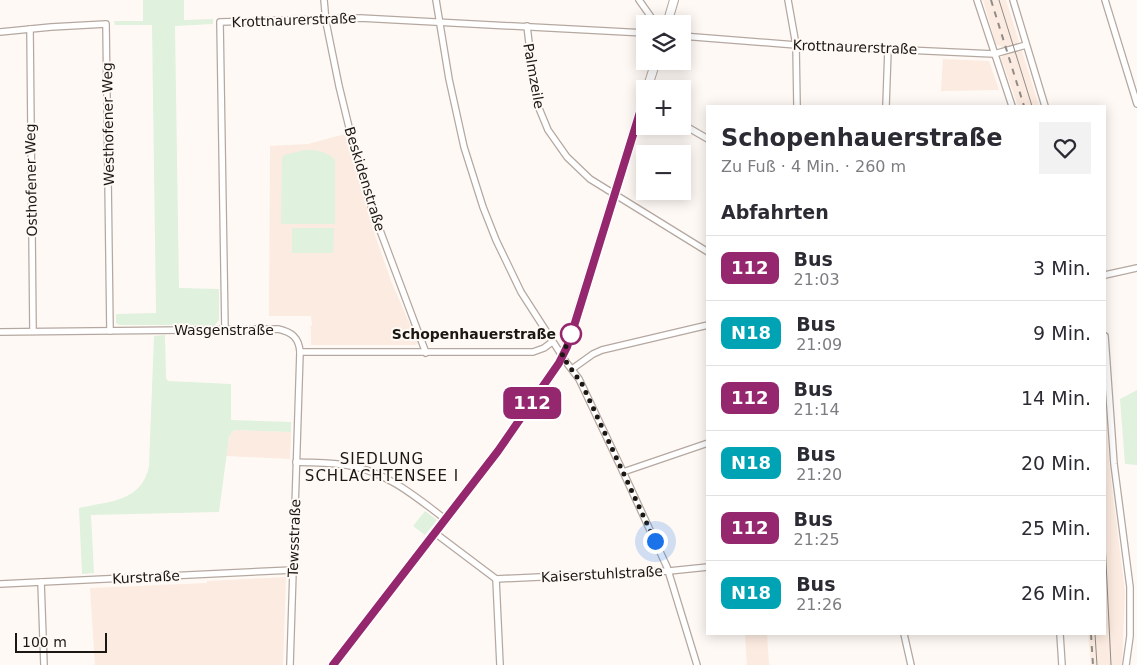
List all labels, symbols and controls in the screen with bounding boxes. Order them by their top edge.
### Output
street label: Krottnaurerstraße [231,10,357,30]
map controls [636,15,691,200]
button: layers [636,15,691,70]
street label: Krottnaurerstraße [792,37,918,57]
street label: Palmzeile [520,42,548,110]
street label: Westhofener Weg [99,62,117,186]
button: + [636,80,691,135]
button: heart [1039,122,1091,174]
street label: Osthofener Weg [22,123,40,237]
text: Schopenhauerstraße [721,124,1002,152]
street label: Beskidenstraße [341,125,389,233]
button: − [636,145,691,200]
text: Zu Fuß · 4 Min. · 260 m [721,157,906,176]
text: Abfahrten [721,201,829,223]
text: Bus [794,248,833,270]
text: 112 [731,257,769,278]
text: 3 Min. [1033,257,1091,279]
text: 21:03 [794,270,840,289]
text: Bus [796,313,835,335]
street label: Wasgenstraße [174,322,274,338]
text: N18 [731,322,771,343]
text: 9 Min. [1033,322,1091,344]
marker: Schopenhauerstraße [560,323,582,345]
place label: Schopenhauerstraße [392,326,556,342]
text: 21:09 [796,335,842,354]
text: Bus [794,378,833,400]
line badge: 112 [503,387,561,419]
text: 112 [731,387,769,408]
text: 14 Min. [1021,387,1091,409]
text: 112 [513,392,551,413]
text: 21:14 [794,400,840,419]
text: Bus [796,443,835,465]
district label: SIEDLUNG SCHLACHTENSEE I [305,450,459,485]
text: N18 [731,452,771,473]
text: 20 Min. [1021,452,1091,474]
text: 21:20 [796,465,842,484]
street label: Tewsstraße [285,499,303,578]
text: Bus [794,508,833,530]
text: 112 [731,517,769,538]
text: 25 Min. [1021,517,1091,539]
your location [643,529,668,554]
text: 21:25 [794,530,840,549]
street label: Kaiserstuhlstraße [541,563,663,585]
street label: Kurstraße [112,567,180,587]
text: Bus [796,573,835,595]
text: N18 [731,582,771,603]
text: 26 Min. [1021,582,1091,604]
text: 21:26 [796,595,842,614]
scale bar [15,630,108,653]
text: 100 m [22,634,67,650]

